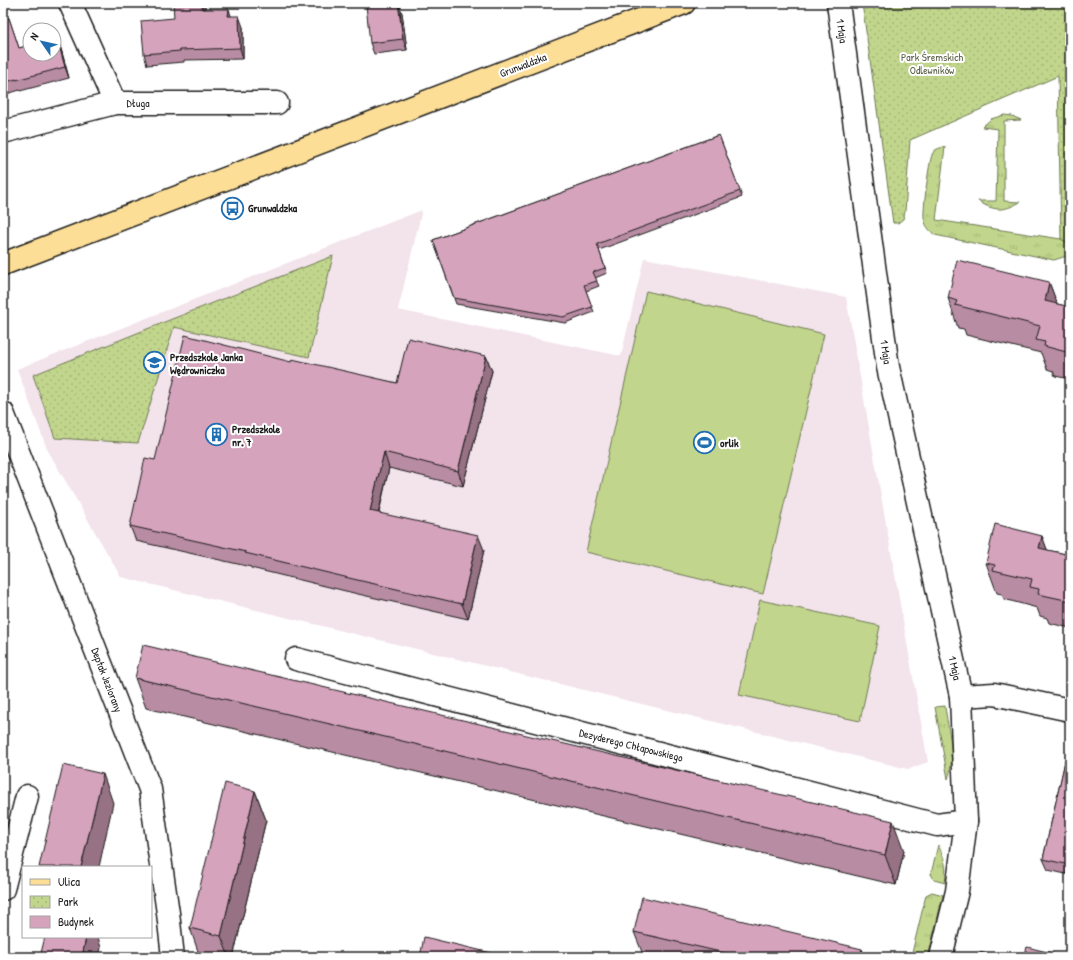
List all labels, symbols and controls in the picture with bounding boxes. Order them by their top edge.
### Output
street label: 1 Maja [833,18,851,45]
north arrow [22,22,62,62]
text: N [26,30,41,43]
street label: Grunwaldzka [498,49,549,80]
park label: Park Śremskich Odlewników [901,50,963,77]
street label: Długa [126,96,150,110]
bus stop icon: Grunwaldzka [219,195,245,221]
place label: Grunwaldzka [248,201,298,215]
street label: 1 Maja [877,339,895,366]
school or university icon: Przedszkole Janka Wędrowniczka [142,350,168,376]
place label: Przedszkole Janka Wędrowniczka [170,350,244,377]
building icon: Przedszkole nr. 7 [203,422,229,448]
place label: Przedszkole nr. 7 [232,422,281,449]
sports icon: orlik [692,430,718,456]
place label: orlik [720,436,739,450]
street label: Deptak Jeziorany [88,646,126,714]
street label: 1 Maja [945,655,965,682]
street label: Dezyderego Chłapowskiego [578,725,685,765]
legend [22,866,152,938]
text: Ulica [58,873,80,890]
text: Park [58,893,78,910]
text: Budynek [58,913,94,930]

